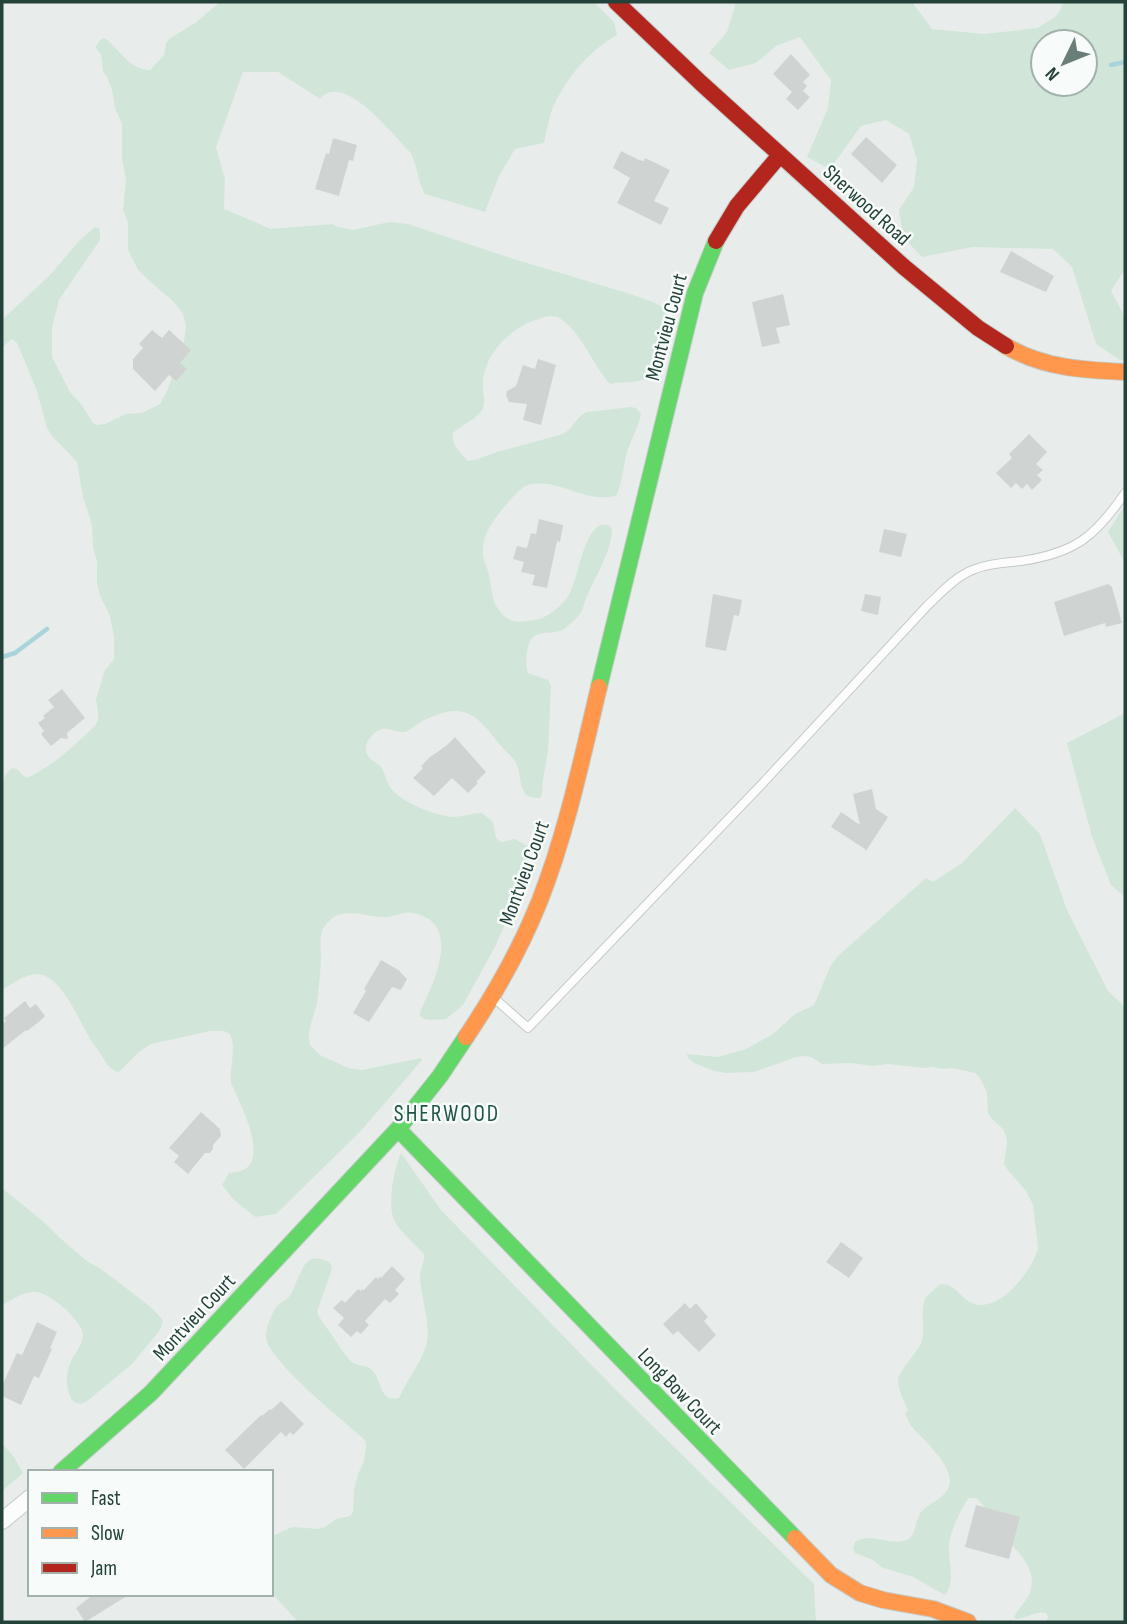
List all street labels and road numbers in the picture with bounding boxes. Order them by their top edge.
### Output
street label: Sherwood Road [818,160,916,251]
street label: Montvieu Court [640,271,693,383]
street label: Montvieu Court [494,817,555,929]
street label: Montvieu Court [148,1269,241,1366]
street label: Long Bow Court [632,1343,727,1440]

